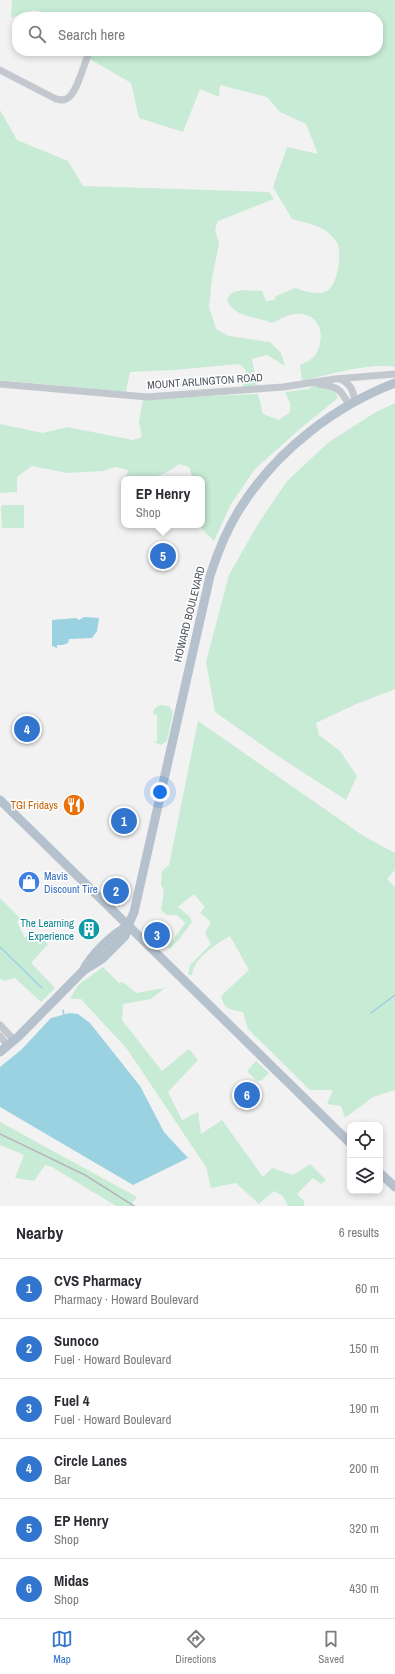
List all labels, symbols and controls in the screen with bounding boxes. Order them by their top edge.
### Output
search box [12,12,383,56]
icon: search [26,23,48,45]
text: Search here [58,24,125,45]
street label: MOUNT ARLINGTON ROAD [147,370,263,392]
popup [121,476,205,528]
text: EP Henry [136,483,190,504]
text: Shop [136,504,161,521]
pin: 5 [150,541,176,571]
street label: HOWARD BOULEVARD [170,565,208,663]
pin: 4 [14,714,40,744]
your location [150,782,170,802]
restaurant icon: TGI Fridays [61,792,87,818]
place label: TGI Fridays [10,798,58,812]
pin: 1 [111,806,137,836]
shop icon: Mavis Discount Tire [16,869,42,895]
place label: Mavis Discount Tire [44,869,98,896]
pin: 2 [103,876,129,906]
place label: The Learning Experience [20,916,74,943]
building icon: The Learning Experience [76,916,102,942]
pin: 3 [144,920,170,950]
pin: 6 [234,1080,260,1110]
map controls [347,1122,383,1194]
button: locate [347,1122,383,1158]
button: layers [347,1158,383,1194]
text: Nearby [16,1221,63,1244]
text: 6 results [339,1224,379,1241]
text: CVS Pharmacy [54,1270,142,1291]
text: 1 [26,1280,32,1297]
text: 60 m [355,1280,379,1297]
text: Pharmacy · Howard Boulevard [54,1291,199,1308]
text: Sunoco [54,1330,99,1351]
text: 2 [26,1340,32,1357]
text: 150 m [349,1340,379,1357]
text: Fuel · Howard Boulevard [54,1351,171,1368]
text: Fuel 4 [54,1390,90,1411]
text: 3 [26,1400,32,1417]
text: 190 m [349,1400,379,1417]
text: Fuel · Howard Boulevard [54,1411,171,1428]
text: Circle Lanes [54,1450,127,1471]
text: 4 [26,1460,32,1477]
text: 200 m [349,1460,379,1477]
text: Bar [54,1471,71,1488]
text: EP Henry [54,1510,108,1531]
text: 5 [26,1520,32,1537]
text: 320 m [349,1520,379,1537]
text: Shop [54,1531,79,1548]
text: Midas [54,1570,89,1591]
text: 6 [26,1580,32,1597]
text: 430 m [349,1580,379,1597]
text: Shop [54,1591,79,1608]
tab: Map [51,1628,73,1666]
tab: Directions [175,1628,216,1666]
tab: Saved [318,1628,344,1666]

